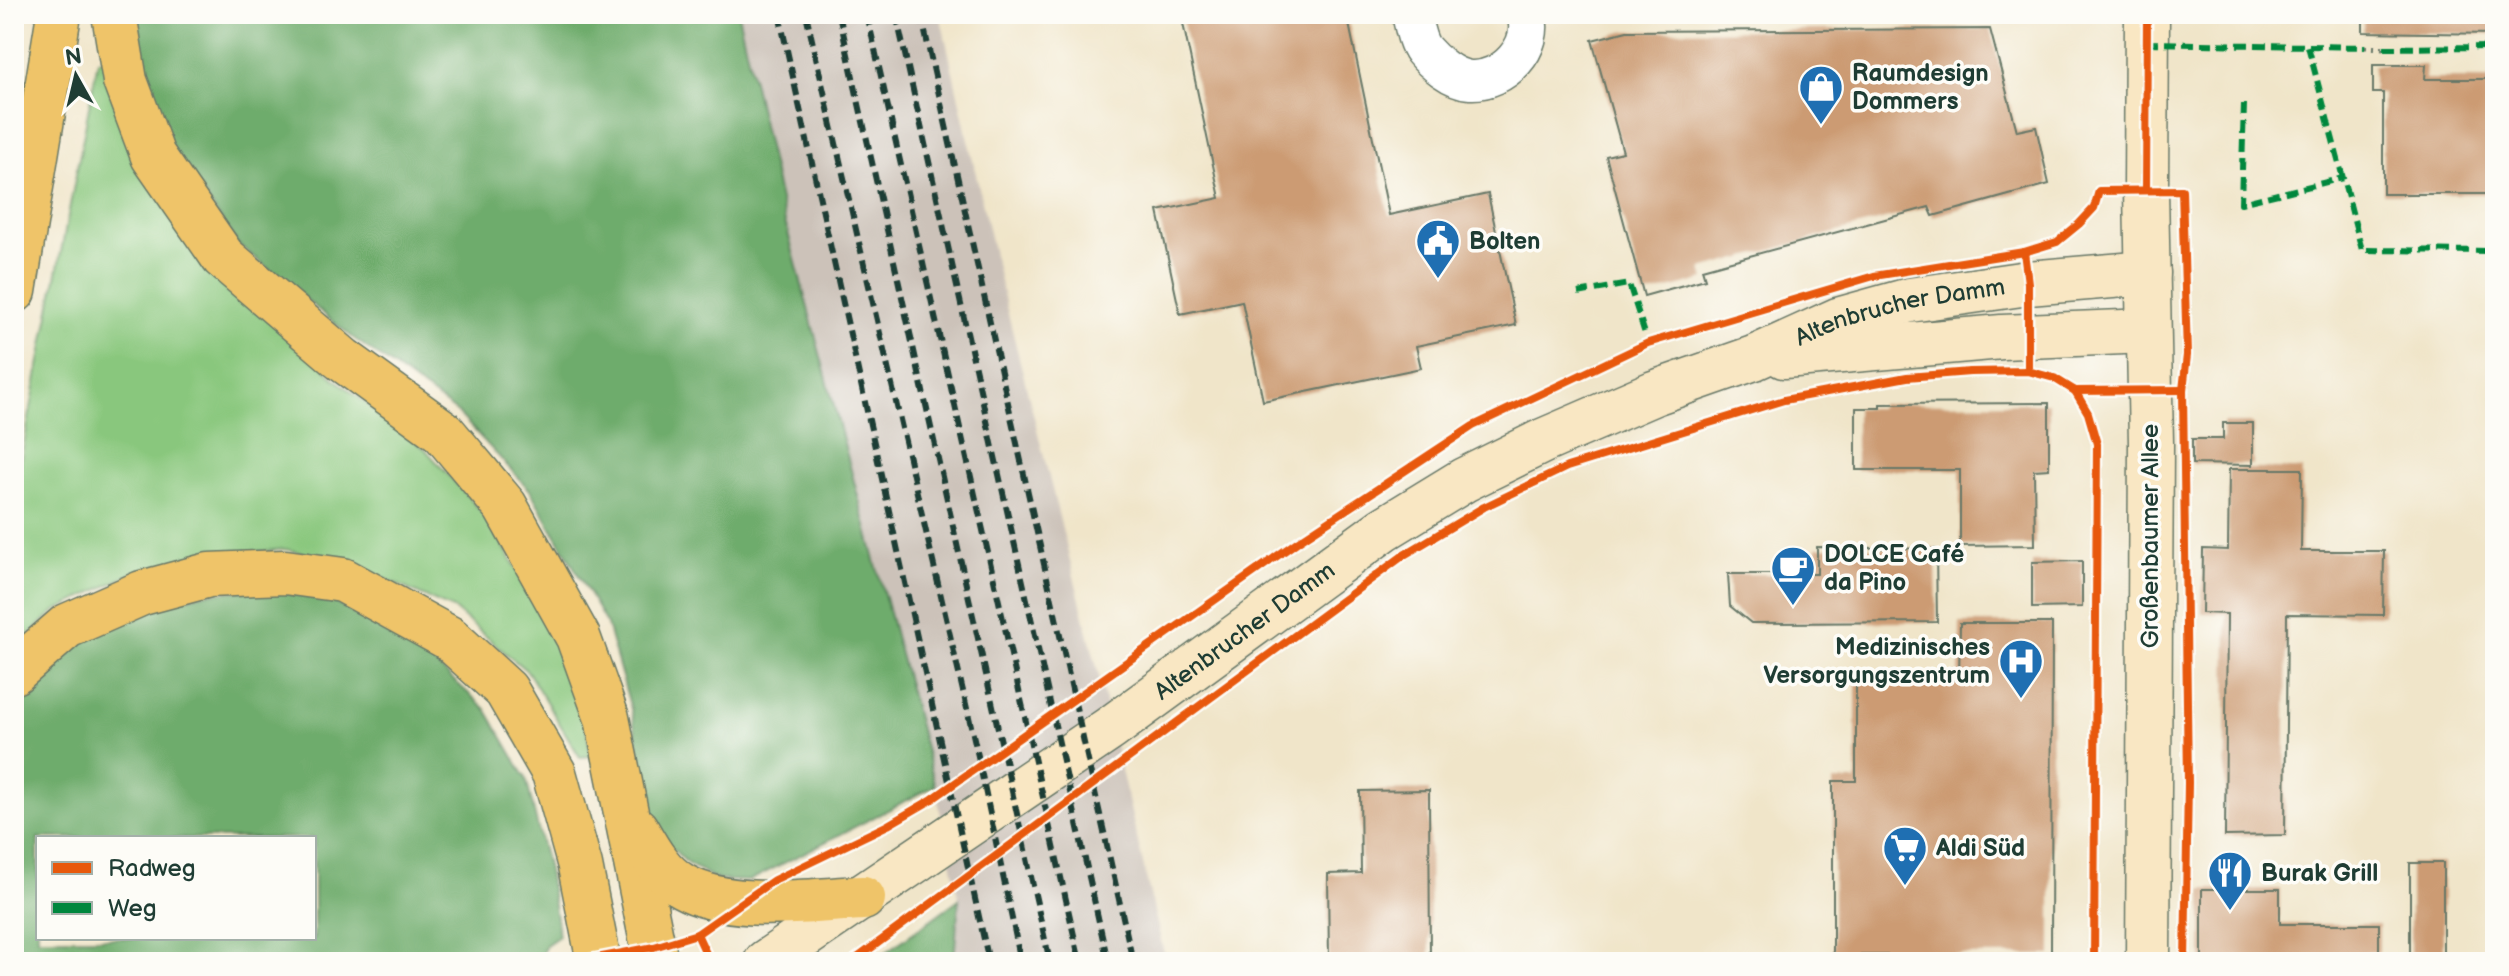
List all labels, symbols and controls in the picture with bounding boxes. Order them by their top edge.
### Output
north arrow [36,36,116,116]
text: N [63,43,83,72]
place label: Raumdesign Dommers [1852,59,1989,116]
shop icon: Raumdesign Dommers [1797,63,1845,126]
public building icon: Bolten [1414,217,1462,280]
place label: Bolten [1469,227,1540,256]
street label: Altenbrucher Damm [1791,273,2007,353]
street label: Großenbaumer Allee [2136,424,2165,648]
place label: DOLCE Café da Pino [1824,540,1964,597]
cafe icon: DOLCE Café da Pino [1769,544,1817,607]
street label: Altenbrucher Damm [1149,556,1341,707]
place label: Medizinisches Versorgungszentrum [1763,633,1990,690]
hospital icon: Medizinisches Versorgungszentrum [1997,637,2045,700]
supermarket icon: Aldi Süd [1881,824,1929,887]
place label: Aldi Süd [1935,834,2025,863]
legend [36,836,316,940]
restaurant icon: Burak Grill [2206,849,2254,912]
text: Radweg [108,854,195,883]
place label: Burak Grill [2261,859,2378,888]
text: Weg [108,894,157,923]

